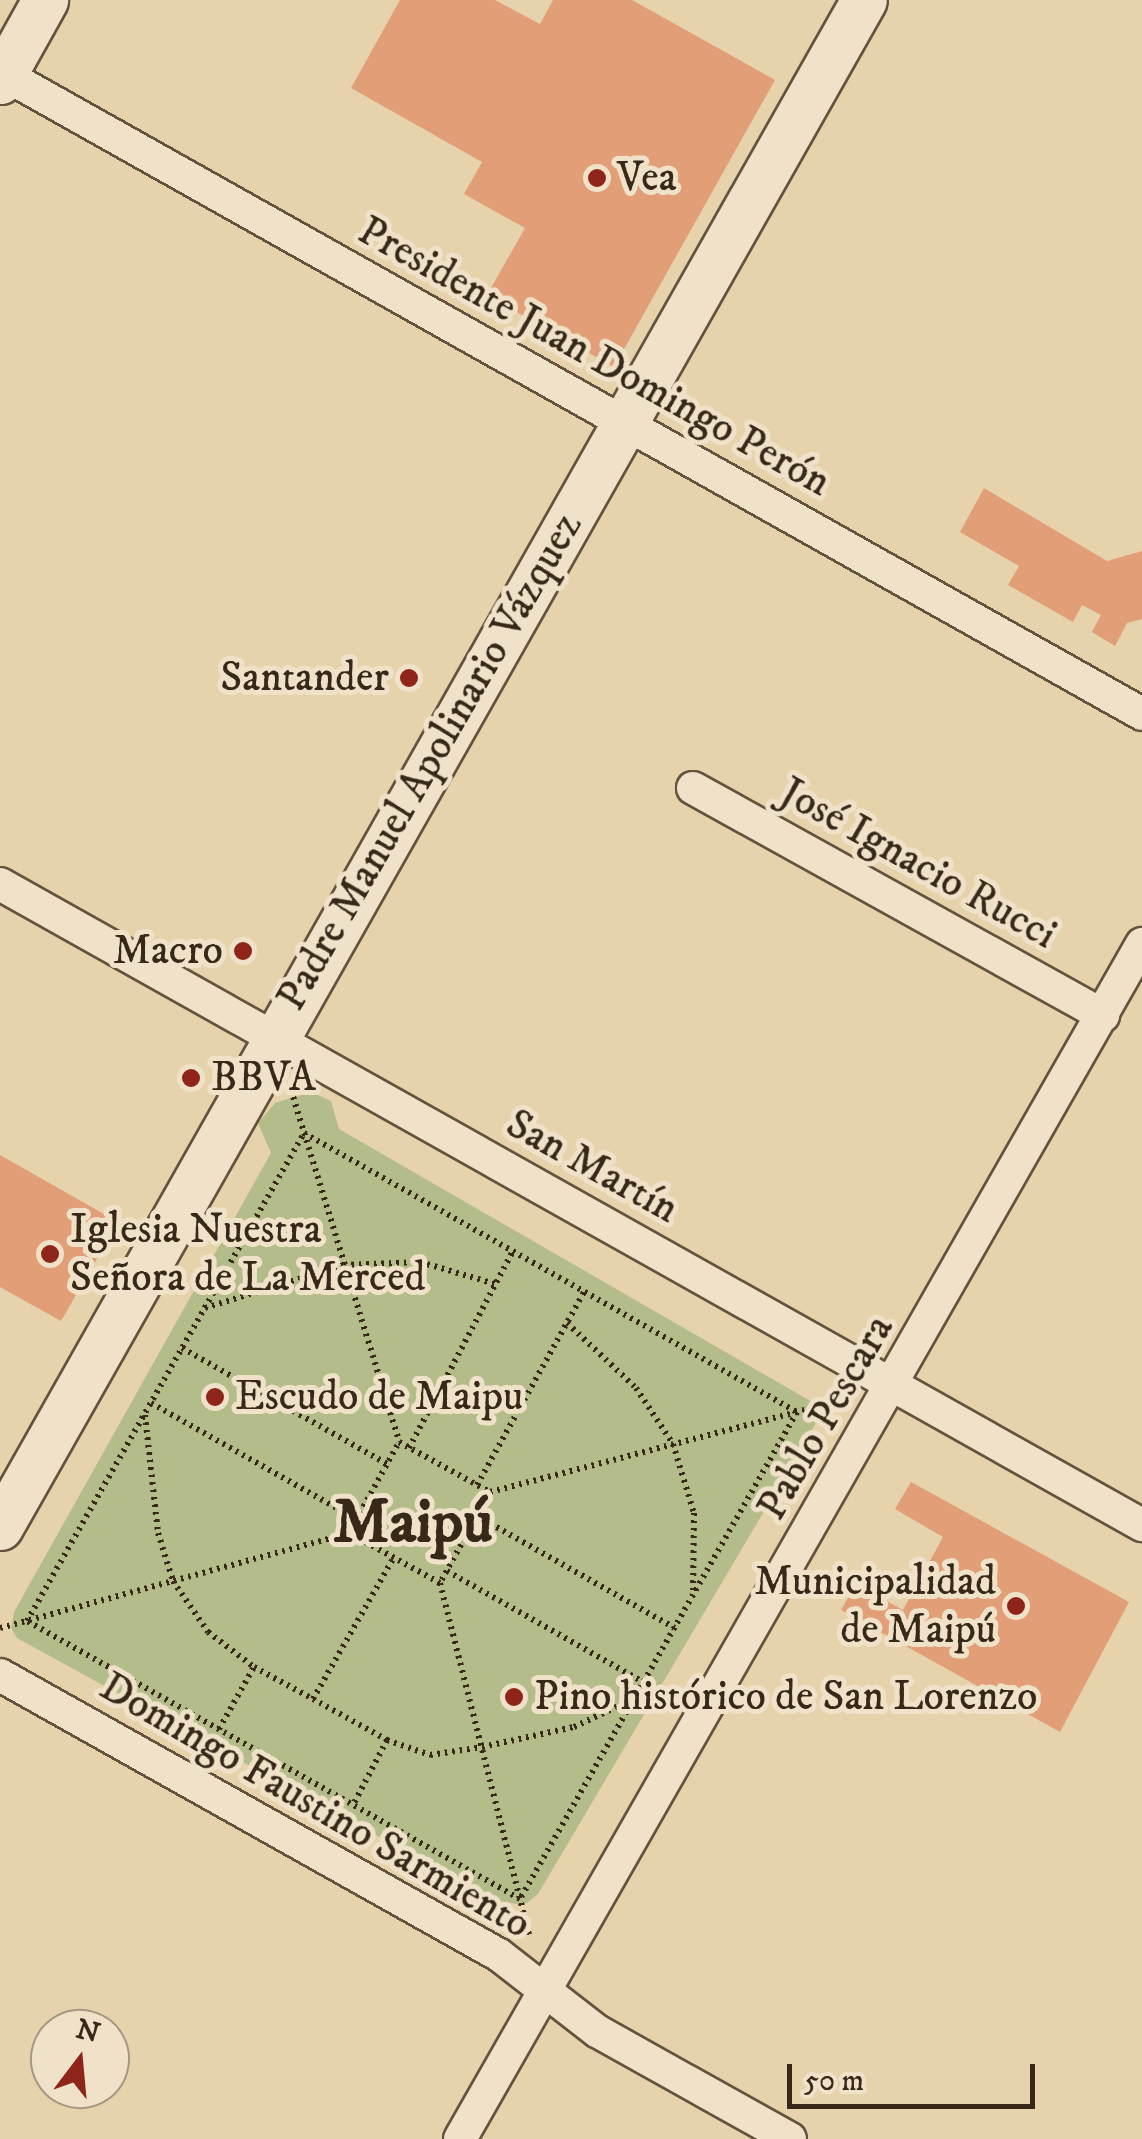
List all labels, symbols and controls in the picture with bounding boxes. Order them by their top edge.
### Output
place label: Vea [617,153,677,203]
marker: Vea [586,167,608,189]
street label: Presidente Juan Domingo Perón [349,206,839,508]
street label: Padre Manuel Apolinario Vázquez [267,504,593,1020]
place label: Santander [220,653,389,703]
marker: Santander [398,667,420,689]
street label: José Ignacio Rucci [771,767,1065,961]
place label: Macro [113,926,223,976]
marker: Macro [232,940,254,962]
place label: BBVA [211,1053,316,1103]
marker: BBVA [180,1067,202,1089]
street label: San Martín [497,1099,687,1235]
place label: Iglesia Nuestra Señora de La Merced [70,1205,426,1304]
marker: Iglesia Nuestra Señora de La Merced [39,1243,61,1265]
street label: Pablo Pescara [747,1307,905,1529]
place label: Escudo de Maipu [235,1372,523,1422]
marker: Escudo de Maipu [204,1386,226,1408]
district label: Maipú [333,1487,493,1561]
place label: Municipalidad de Maipú [754,1557,996,1655]
marker: Municipalidad de Maipú [1005,1595,1027,1617]
street label: Domingo Faustino Sarmiento [91,1662,539,1950]
place label: Pino histórico de San Lorenzo [534,1672,1037,1722]
marker: Pino histórico de San Lorenzo [503,1686,525,1708]
north arrow [30,2009,130,2109]
text: N [72,2012,104,2052]
scale bar [792,2044,1040,2106]
text: 50 m [804,2063,864,2100]

